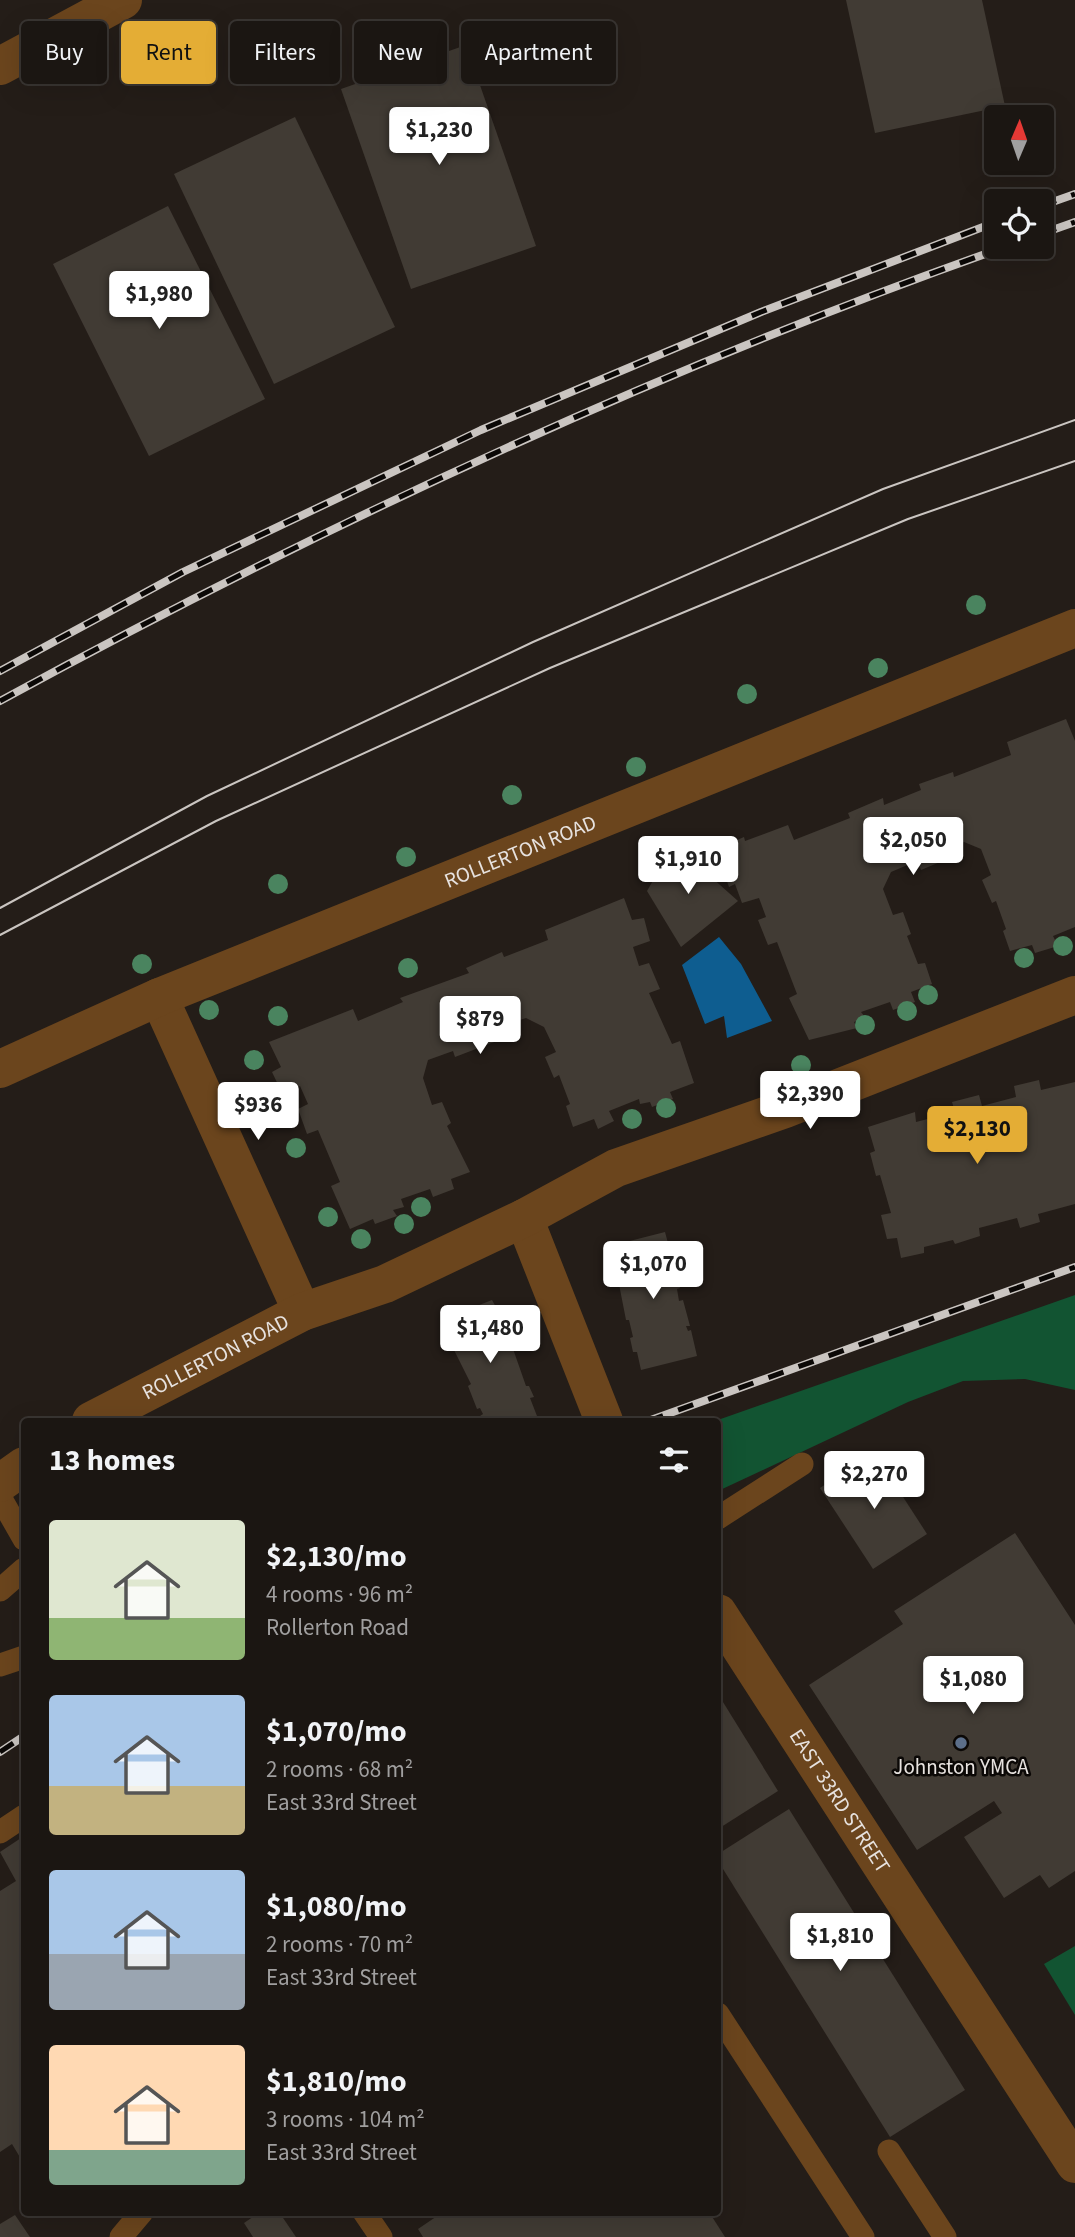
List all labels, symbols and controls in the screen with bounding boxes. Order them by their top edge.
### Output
chip: Buy [21,21,107,84]
chip: Rent [121,21,216,84]
chip: Filters [230,21,340,84]
chip: New [354,21,447,84]
chip: Apartment [461,21,616,84]
north arrow [984,105,1054,175]
map controls [984,105,1054,259]
pin: $1,230 [382,108,496,167]
text: $1,230 [405,113,473,146]
button: locate [984,189,1054,259]
pin: $1,980 [102,272,216,331]
text: $1,980 [125,277,193,310]
street label: ROLLERTON ROAD [440,807,601,896]
pin: $2,050 [856,818,970,877]
text: $2,050 [879,823,947,856]
pin: $1,910 [631,836,745,896]
text: $1,910 [654,842,722,875]
pin: $879 [439,996,521,1056]
text: $879 [456,1002,504,1035]
pin: $2,390 [753,1072,867,1131]
text: $2,390 [776,1077,844,1110]
pin: $936 [217,1082,299,1142]
text: $936 [234,1088,282,1121]
pin: $2,130 [920,1106,1034,1166]
text: $2,130 [943,1112,1011,1145]
pin: $1,070 [596,1242,710,1301]
text: $1,070 [619,1247,687,1280]
street label: ROLLERTON ROAD [137,1306,294,1407]
pin: $1,480 [433,1306,547,1365]
text: $1,480 [456,1311,524,1344]
text: 13 homes [49,1439,175,1482]
icon: filters [655,1441,693,1479]
pin: $2,270 [817,1452,931,1511]
text: $2,270 [840,1457,908,1490]
text: $2,130/mo [266,1535,407,1578]
icon: home [105,1548,189,1632]
text: 4 rooms · 96 m² [266,1578,413,1611]
text: Rollerton Road [266,1611,409,1644]
pin: $1,080 [916,1656,1030,1716]
text: $1,080 [939,1662,1007,1695]
text: $1,070/mo [266,1710,407,1753]
icon: home [105,1723,189,1807]
street label: EAST 33RD STREET [782,1723,898,1879]
marker: Johnston YMCA [953,1735,969,1751]
place label: Johnston YMCA [893,1752,1029,1782]
text: 2 rooms · 68 m² [266,1753,413,1786]
text: East 33rd Street [266,1786,417,1819]
text: $1,080/mo [266,1885,407,1928]
icon: home [105,1898,189,1982]
pin: $1,810 [783,1913,897,1973]
text: $1,810 [806,1919,874,1952]
text: 2 rooms · 70 m² [266,1928,413,1961]
text: East 33rd Street [266,1961,417,1994]
text: $1,810/mo [266,2060,407,2103]
icon: home [105,2073,189,2157]
text: 3 rooms · 104 m² [266,2103,425,2136]
text: East 33rd Street [266,2136,417,2169]

